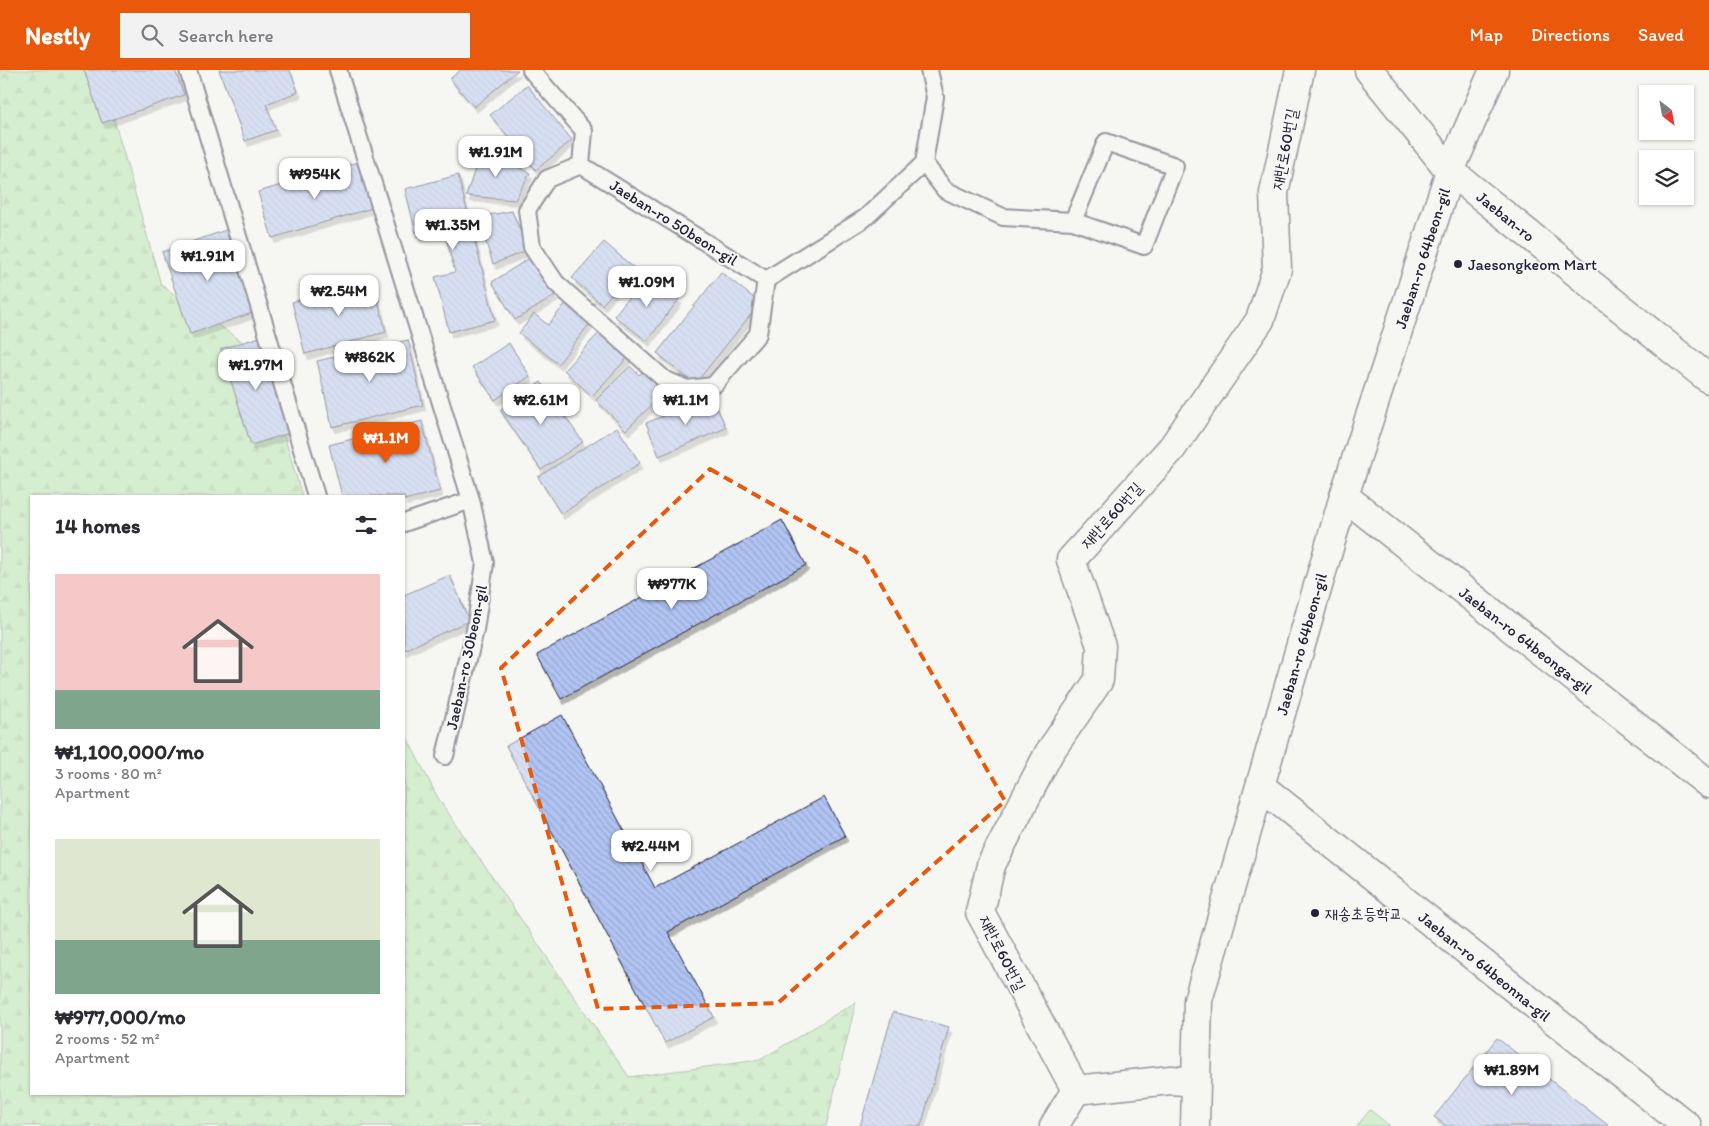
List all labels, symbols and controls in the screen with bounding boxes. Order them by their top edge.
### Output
search box [120,13,470,58]
text: Nestly [25,21,90,50]
icon: search [138,21,166,49]
text: Search here [178,24,274,47]
text: Map [1470,24,1503,46]
text: Directions [1531,24,1610,46]
text: Saved [1638,24,1684,46]
north arrow [1639,85,1694,140]
map controls [1639,85,1694,205]
street label: 재반로60번길 [1267,107,1302,191]
pin: ₩1.91M [455,136,537,178]
text: ₩1.91M [469,142,523,161]
button: layers [1639,150,1694,205]
pin: ₩954K [280,158,350,200]
text: ₩954K [290,164,340,183]
street label: Jaeban-ro 50beon-gil [606,175,742,270]
street label: Jaeban-ro 64beon-gil [1391,185,1454,331]
street label: Jaeban-ro [1473,187,1539,246]
pin: ₩1.35M [412,208,494,251]
text: ₩1.35M [426,215,480,234]
pin: ₩1.91M [167,240,249,282]
text: ₩1.91M [181,246,235,265]
place label: Jaesongkeom Mart [1468,255,1597,274]
marker: Jaesongkeom Mart [1452,258,1464,270]
pin: ₩1.09M [606,266,688,308]
text: ₩1.09M [619,272,675,291]
pin: ₩2.54M [298,274,380,317]
text: ₩2.54M [311,281,367,300]
pin: ₩862K [335,340,405,383]
text: ₩862K [345,347,395,366]
pin: ₩1.97M [215,348,297,391]
text: ₩1.97M [229,355,283,374]
pin: ₩2.61M [500,384,582,426]
pin: ₩1.1M [651,384,721,426]
text: ₩2.61M [514,390,568,409]
text: ₩1.1M [663,390,709,409]
pin: ₩1.1M [351,422,421,464]
text: ₩1.1M [363,428,409,447]
street label: 재반로60번길 [1077,478,1146,552]
icon: filters [352,511,380,539]
text: 14 homes [55,513,140,538]
pin: ₩977K [637,568,707,610]
street label: Jaeban-ro 64beon-gil [1272,570,1331,717]
text: ₩977K [648,574,696,593]
street label: Jaeban-ro 30beon-gil [442,583,491,731]
street label: Jaeban-ro 64beonga-gil [1455,583,1596,699]
icon: home [173,606,263,696]
text: ₩1,100,000/mo [55,739,204,764]
text: 3 rooms · 80 m² [55,764,162,783]
text: Apartment [55,783,130,802]
pin: ₩2.44M [610,830,692,872]
text: ₩2.44M [622,836,680,855]
icon: home [173,871,263,961]
place label: 재송초등학교 [1325,904,1402,923]
marker: 재송초등학교 [1309,907,1321,919]
street label: Jaeban-ro 64beonna-gil [1415,907,1555,1026]
street label: 재반로60번길 [975,912,1030,994]
text: ₩977,000/mo [55,1004,186,1029]
text: 2 rooms · 52 m² [55,1029,160,1048]
text: Apartment [55,1048,130,1067]
pin: ₩1.89M [1471,1054,1553,1096]
text: ₩1.89M [1485,1060,1539,1079]

